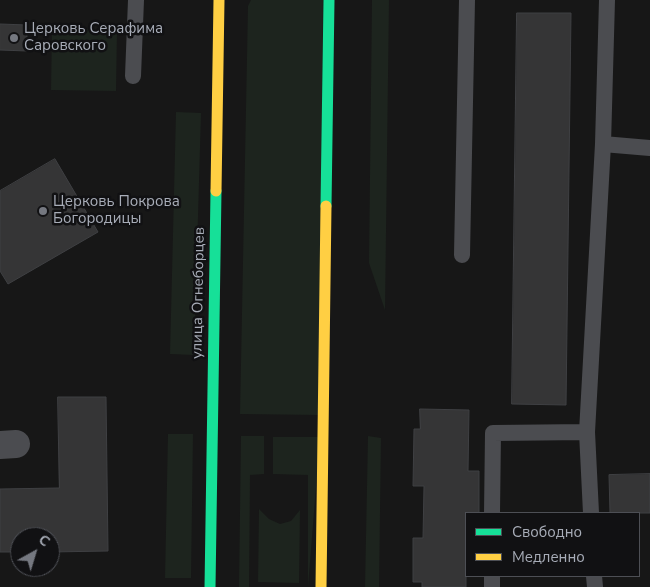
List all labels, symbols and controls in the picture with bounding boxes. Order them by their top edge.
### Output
place label: Церковь Серафима Саровского [24,20,163,55]
marker: Церковь Серафима Саровского [8,32,20,44]
place label: Церковь Покрова Богородицы [53,193,180,228]
marker: Церковь Покрова Богородицы [37,205,49,217]
street label: улица Огнеборцев [189,227,209,359]
legend [465,512,640,577]
text: Свободно [512,522,582,542]
north arrow [10,527,60,577]
text: С [34,530,54,551]
text: Медленно [512,547,585,567]

